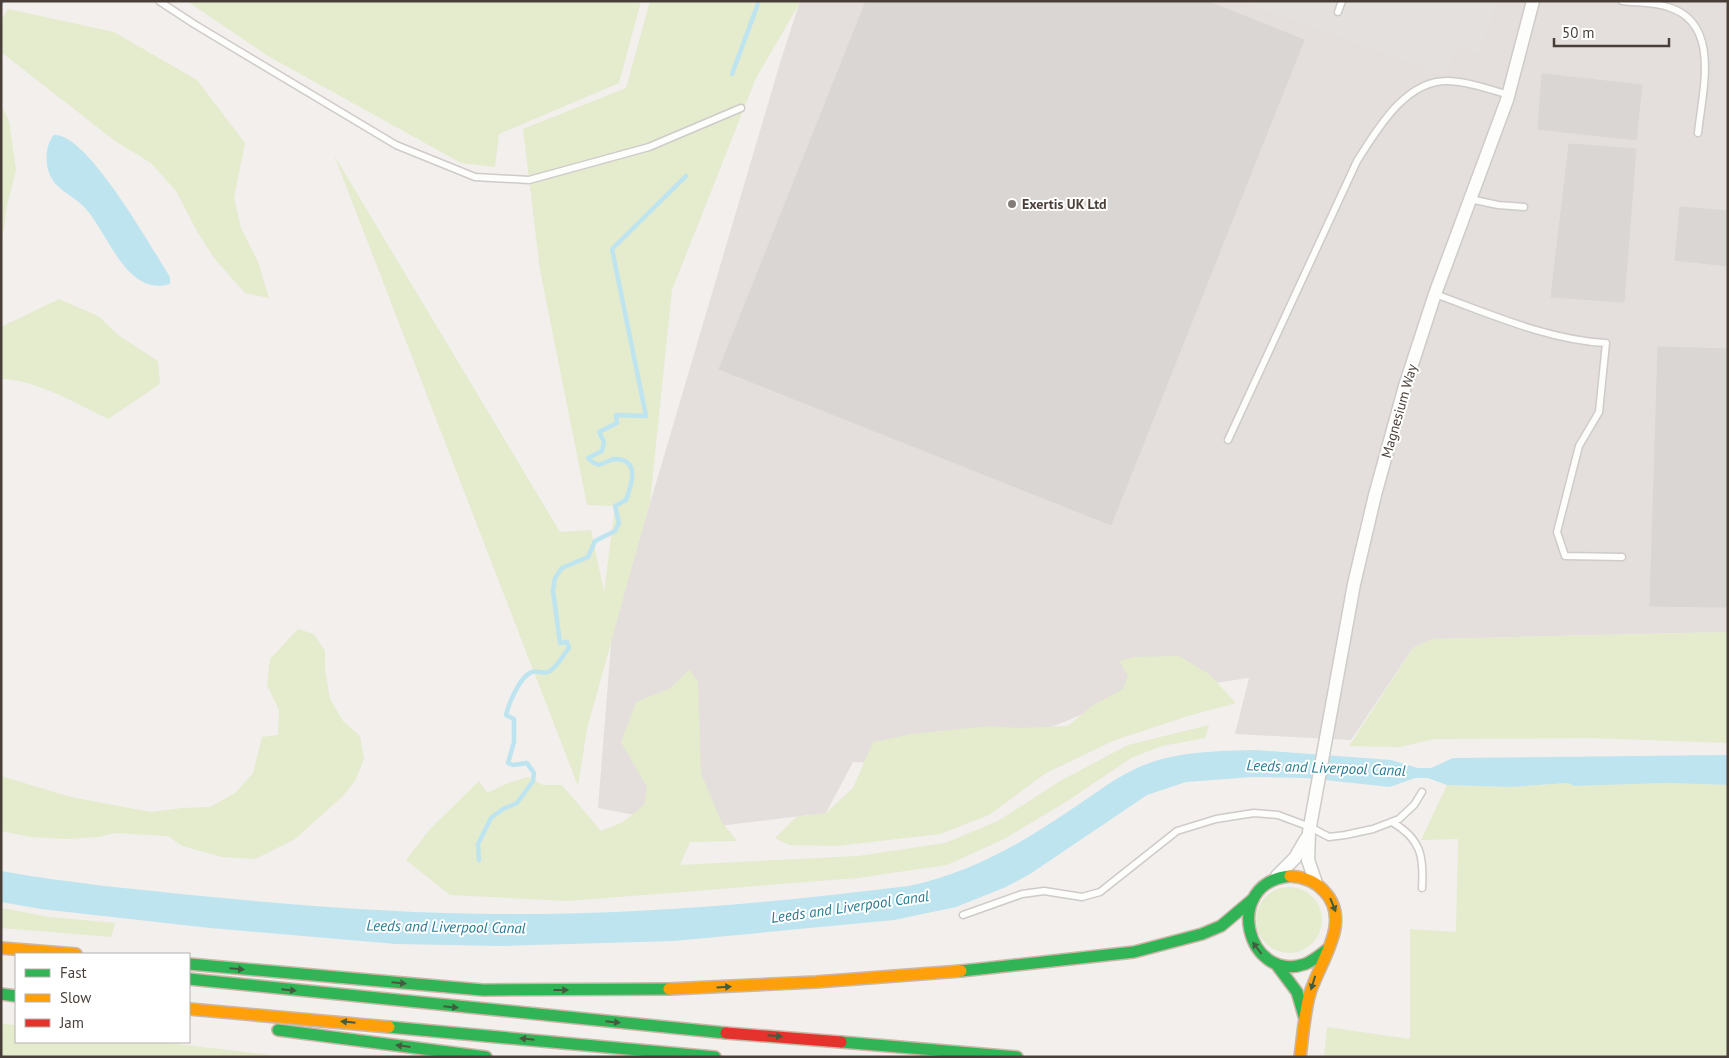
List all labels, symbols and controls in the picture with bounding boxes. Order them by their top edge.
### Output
scale bar [1554,15,1669,47]
text: 50 m [1562,23,1595,42]
place label: Exertis UK Ltd [1022,195,1107,213]
marker: Exertis UK Ltd [1006,198,1018,210]
street label: Magnesium Way [1377,362,1421,460]
water label: Leeds and Liverpool Canal [1246,755,1406,780]
water label: Leeds and Liverpool Canal [770,886,930,927]
one-way arrow [1329,898,1337,913]
water label: Leeds and Liverpool Canal [366,916,526,937]
one-way arrow [1251,942,1262,955]
legend [15,953,190,1043]
text: Fast [60,963,87,982]
one-way arrow [230,965,246,973]
one-way arrow [1308,975,1316,990]
one-way arrow [391,979,407,987]
one-way arrow [716,982,732,990]
one-way arrow [282,986,298,994]
one-way arrow [554,986,570,994]
text: Slow [60,988,91,1007]
one-way arrow [443,1003,459,1011]
text: Jam [59,1013,84,1032]
one-way arrow [339,1018,355,1026]
one-way arrow [605,1018,621,1026]
one-way arrow [767,1032,783,1040]
one-way arrow [519,1035,535,1043]
one-way arrow [395,1041,411,1049]

